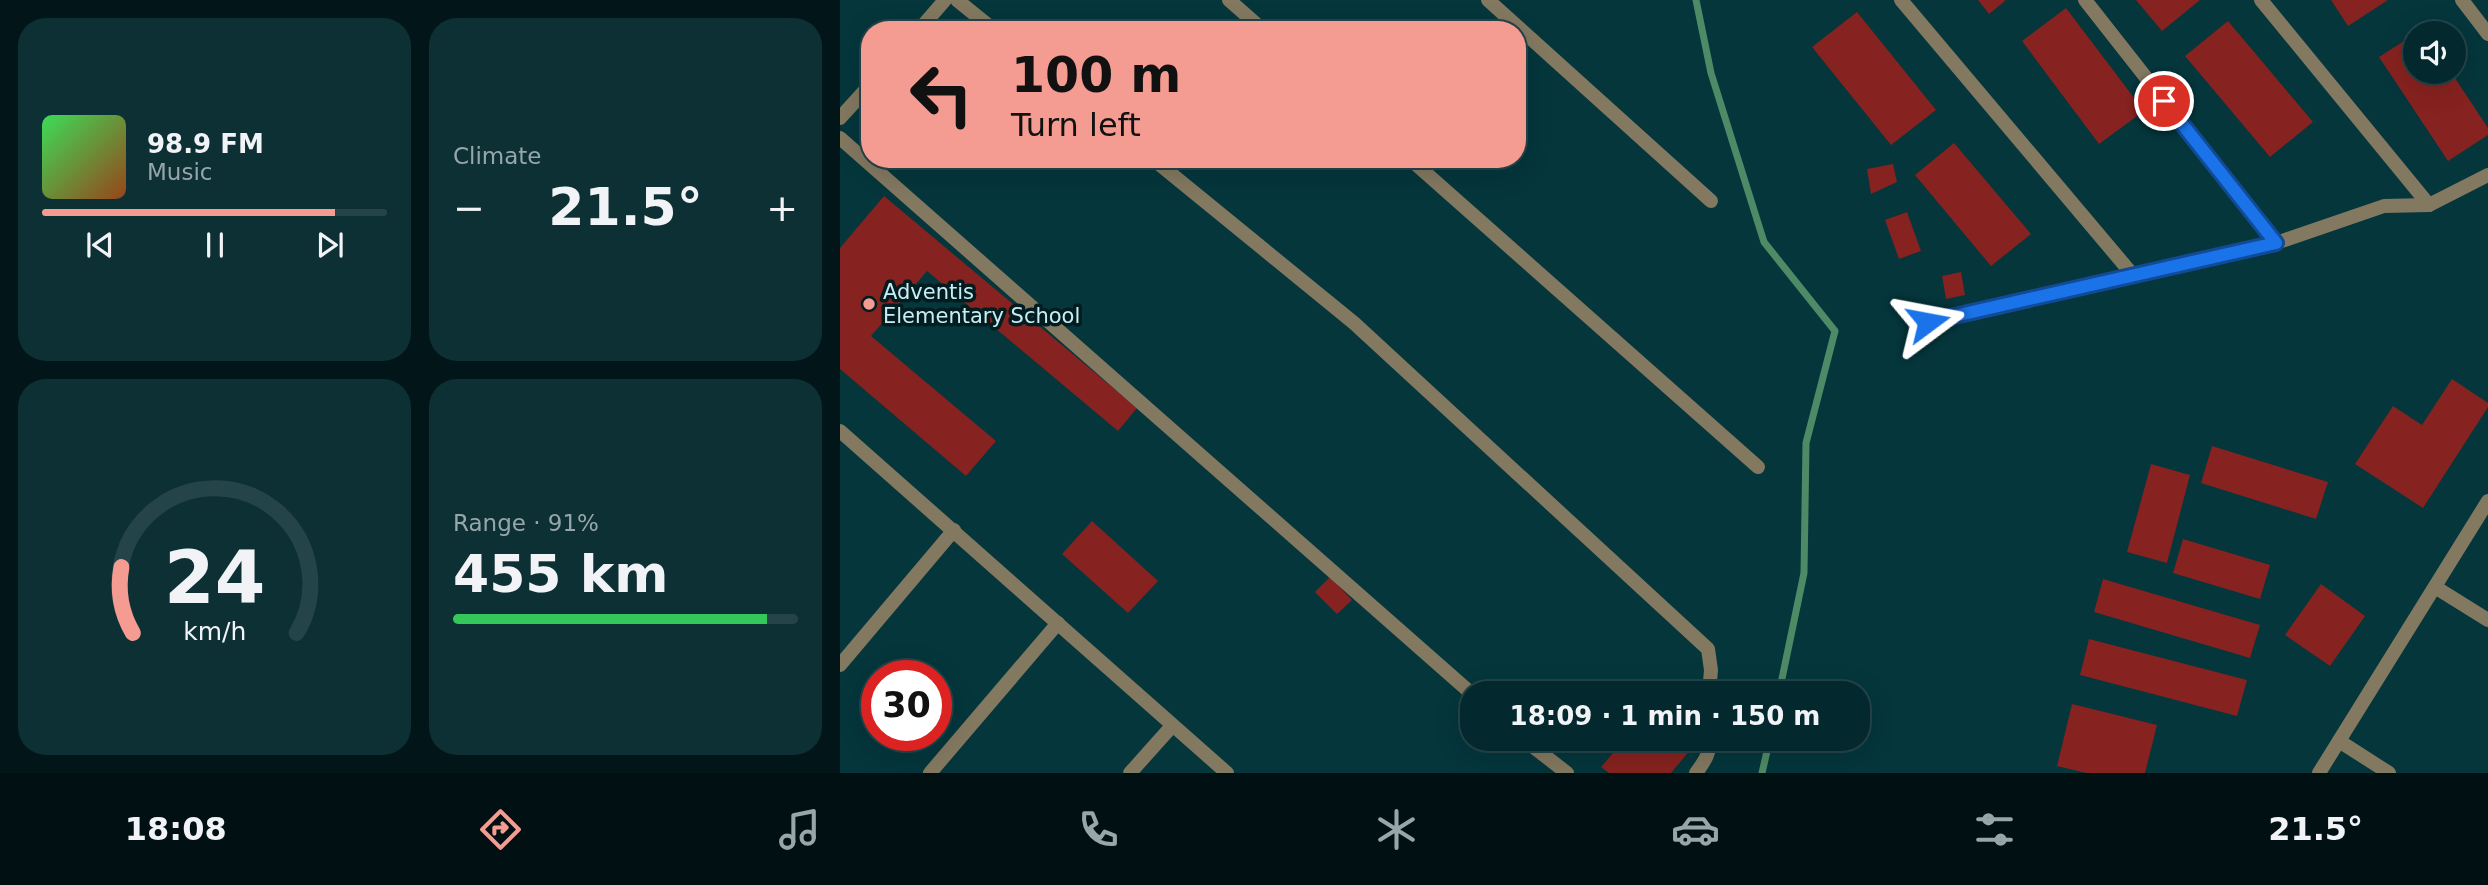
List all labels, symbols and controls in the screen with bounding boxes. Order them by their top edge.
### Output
map controls [2403,21,2466,84]
button: sound [2403,21,2466,84]
text: 100 m [1011,47,1181,104]
icon: left [896,49,987,140]
pin [2134,71,2194,131]
icon: arrive [2145,82,2183,120]
text: Turn left [1011,106,1141,144]
text: 98.9 FM [147,129,264,159]
text: Climate [453,143,542,169]
text: Music [147,159,212,185]
text: 21.5° [548,177,703,237]
text: − [453,186,485,230]
text: + [766,186,798,230]
icon: previous [81,226,119,264]
icon: pause [196,226,234,264]
icon: next [311,226,349,264]
place label: Adventis Elementary School [883,280,1080,328]
position arrow [1891,285,1965,359]
marker: Adventis Elementary School [861,296,877,312]
text: Range · 91% [453,510,599,536]
text: 24 [164,535,265,620]
text: 455 km [453,544,668,604]
text: km/h [183,617,246,646]
speed limit sign: 30 [861,660,952,751]
text: 18:09 · 1 min · 150 m [1510,701,1820,731]
icon: directions [476,805,525,854]
icon: music [775,805,824,854]
icon: phone [1074,805,1123,854]
icon: climate [1372,805,1421,854]
icon: car [1671,805,1720,854]
icon: filters [1970,805,2019,854]
text: 18:08 [125,810,227,848]
text: 21.5° [2268,810,2363,848]

